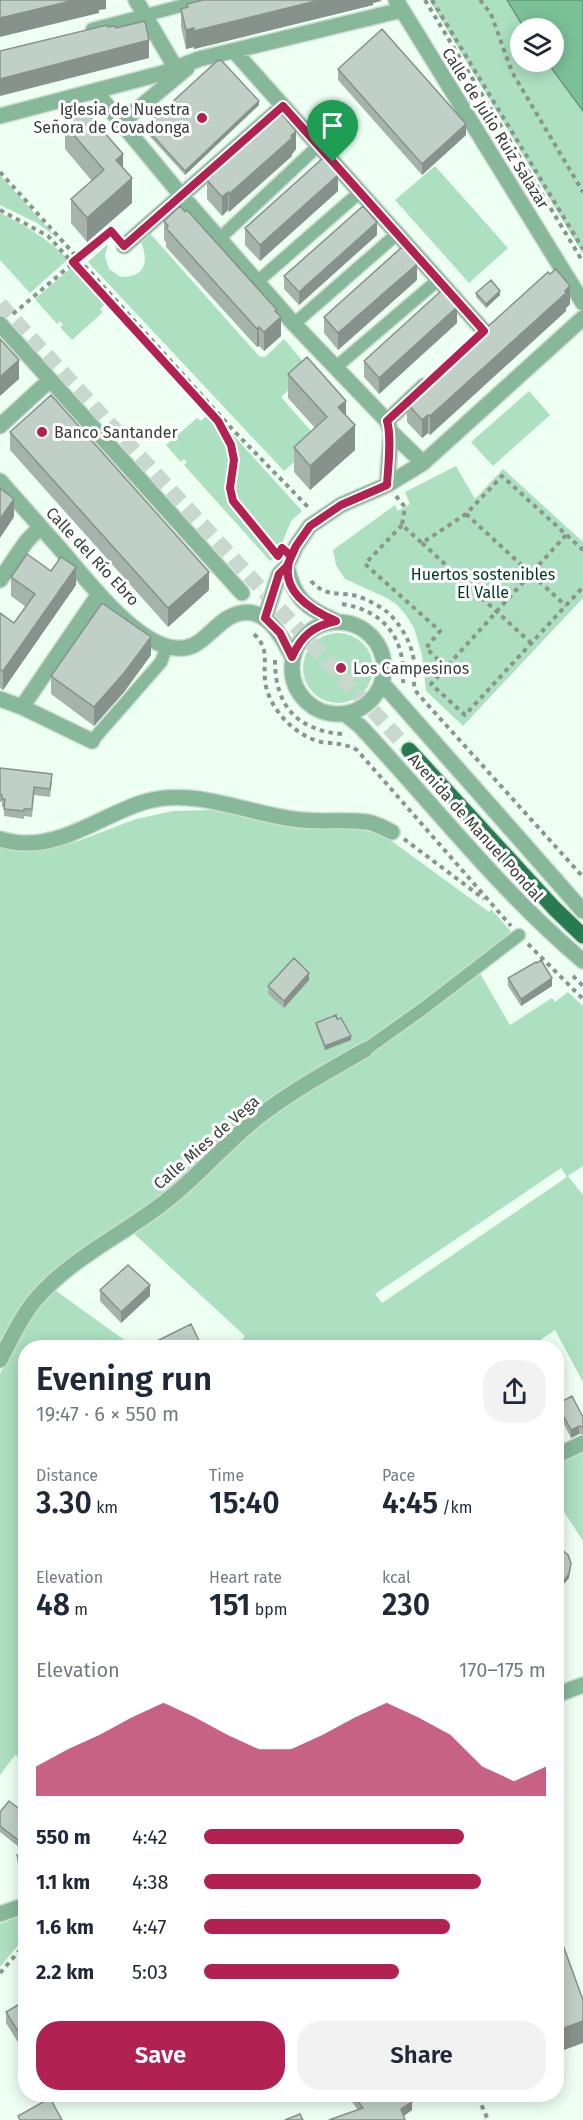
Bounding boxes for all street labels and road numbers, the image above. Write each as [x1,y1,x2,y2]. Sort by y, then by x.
street label: Calle de Julio Ruiz Salazar [438,44,553,213]
street label: Calle del Río Ebro [42,503,143,610]
street label: Avenida de Manuel Pondal [404,749,547,905]
street label: Calle Mies de Vega [150,1091,263,1193]

